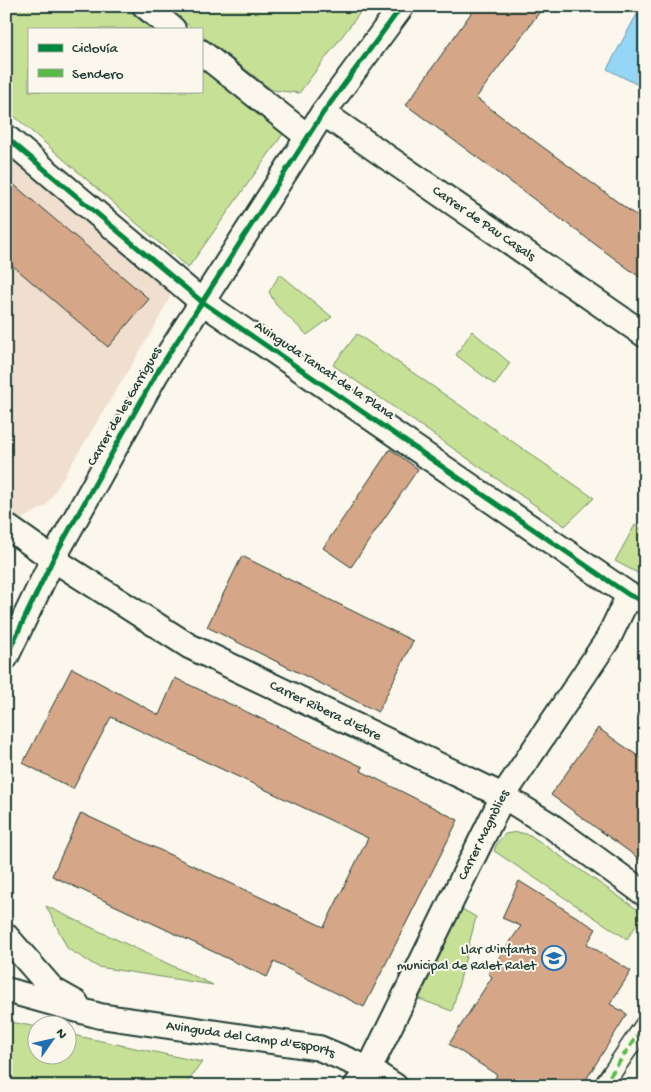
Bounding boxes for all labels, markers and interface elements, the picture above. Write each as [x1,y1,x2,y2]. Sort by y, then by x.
legend [28,28,202,92]
text: Ciclovía [72,40,118,58]
text: Sendero [72,66,124,84]
street label: Carrer de Pau Casals [429,182,539,266]
street label: Avinguda Tancat de la Plana [251,318,398,425]
street label: Carrer de les Garrigues [84,344,166,470]
street label: Carrer Ribera d'Ebre [267,677,385,745]
street label: Carrer Magnòlies [454,786,514,883]
place label: Llar d'infants municipal de Ralet Ralet [397,942,537,975]
school or university icon: Llar d'infants municipal de Ralet Ralet [541,945,567,971]
north arrow [28,1014,78,1064]
street label: Avinguda del Camp d'Esports [165,1017,338,1063]
text: N [51,1026,70,1043]

